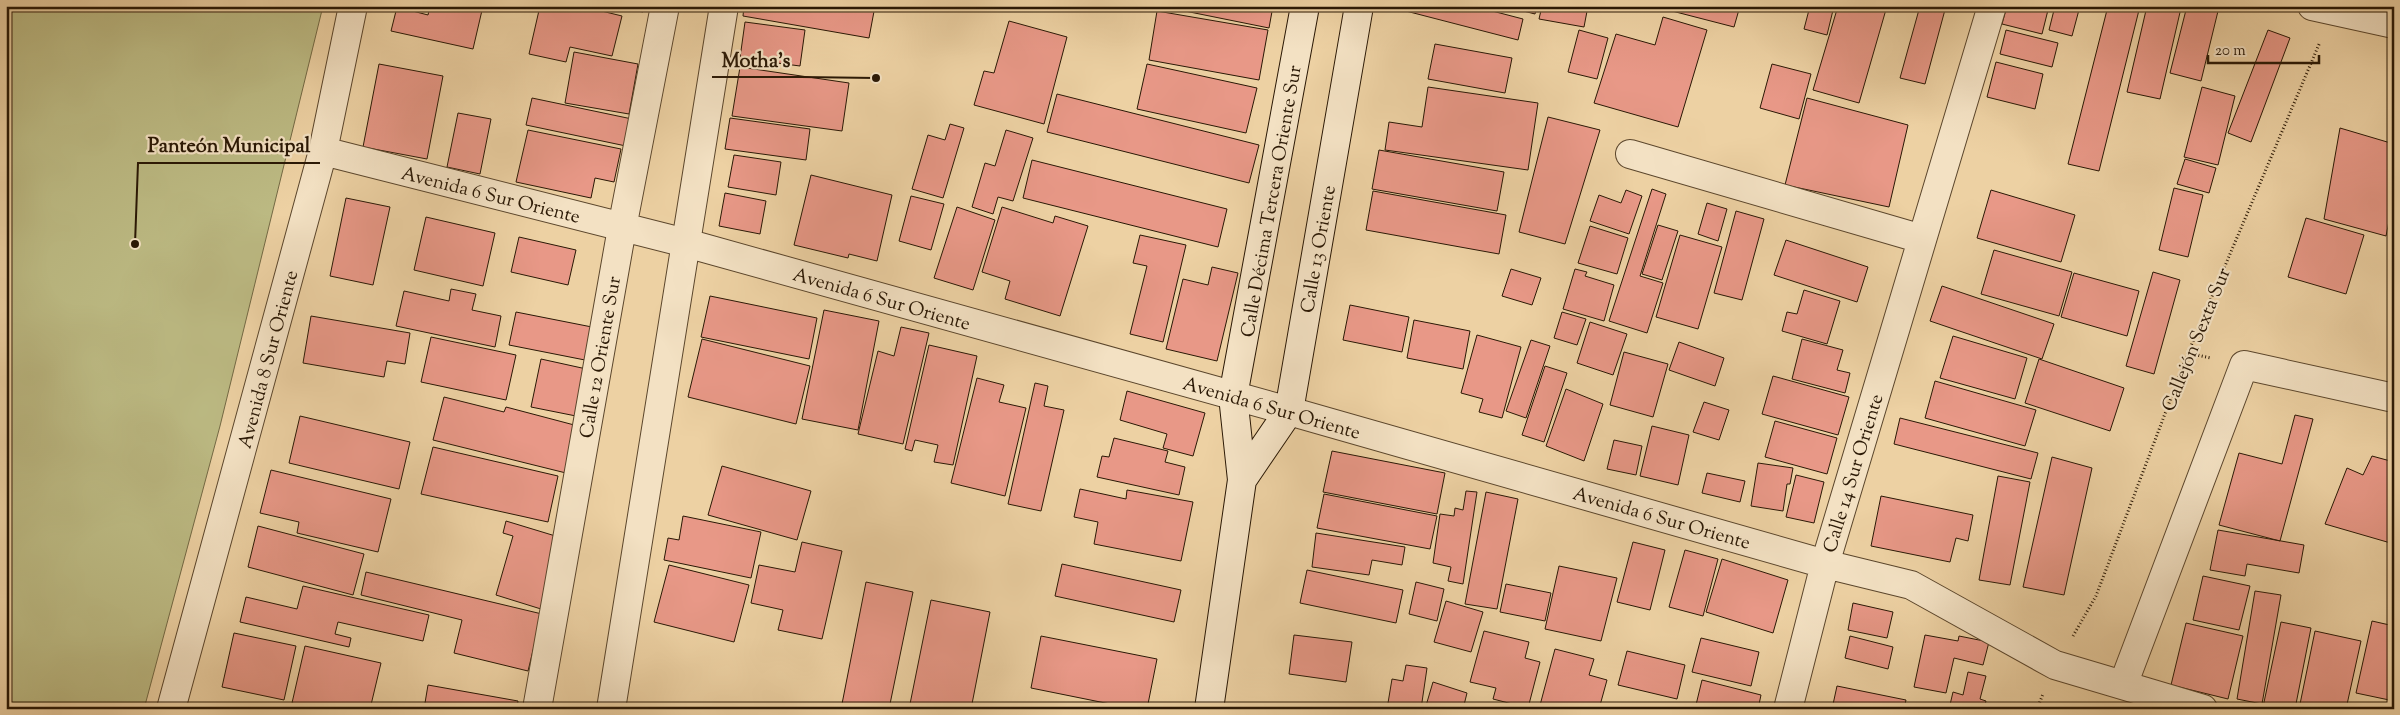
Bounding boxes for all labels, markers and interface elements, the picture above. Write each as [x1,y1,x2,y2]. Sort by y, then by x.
scale bar [2208,32,2319,64]
text: 20 m [2215,41,2246,62]
callout: Motha's [712,42,801,77]
text: Motha's [722,48,791,77]
street label: Calle Décima Tercera Oriente Sur [1235,63,1310,340]
callout: Panteón Municipal [138,128,320,163]
text: Panteón Municipal [148,133,311,162]
street label: Avenida 6 Sur Oriente [398,161,583,232]
street label: Calle 13 Oriente [1295,183,1344,315]
street label: Avenida 6 Sur Oriente [789,262,973,339]
street label: Callejón Sexta Sur [2156,264,2238,416]
street label: Avenida 8 Sur Oriente [233,267,306,452]
street label: Calle 12 Oriente Sur [574,274,629,440]
street label: Avenida 6 Sur Oriente [1179,371,1363,448]
street label: Calle 14 Sur Oriente [1817,391,1891,556]
street label: Avenida 6 Sur Oriente [1569,481,1753,558]

